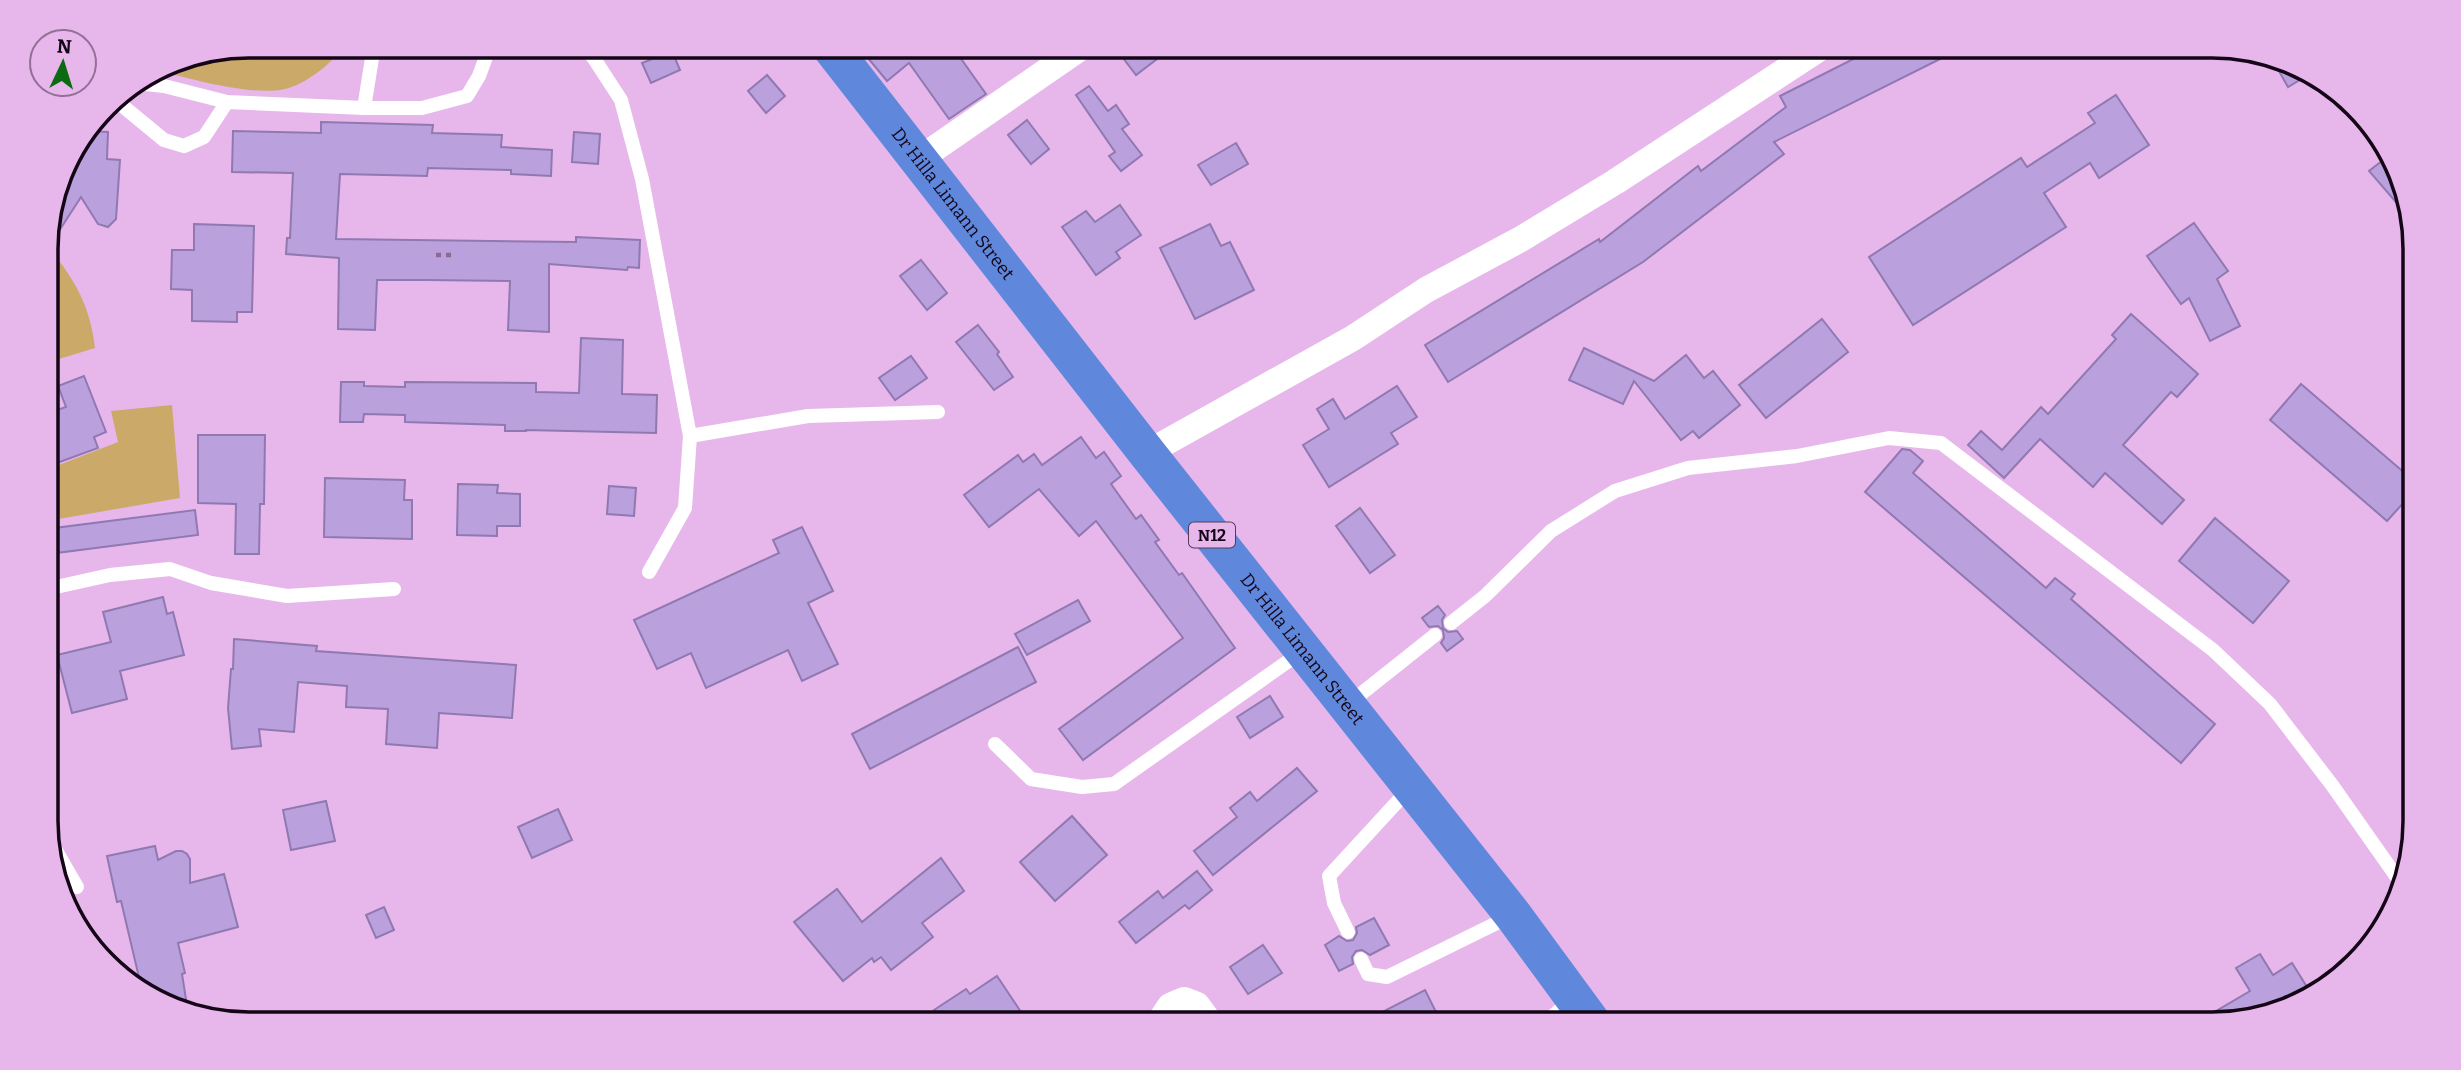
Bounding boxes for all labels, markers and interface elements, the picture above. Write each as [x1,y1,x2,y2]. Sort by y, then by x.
north arrow [28,28,98,98]
text: N [56,35,73,59]
street label: Dr Hilla Limann Street [887,123,1019,285]
road number: N12 [1189,522,1235,548]
street label: Dr Hilla Limann Street [1236,569,1369,729]

